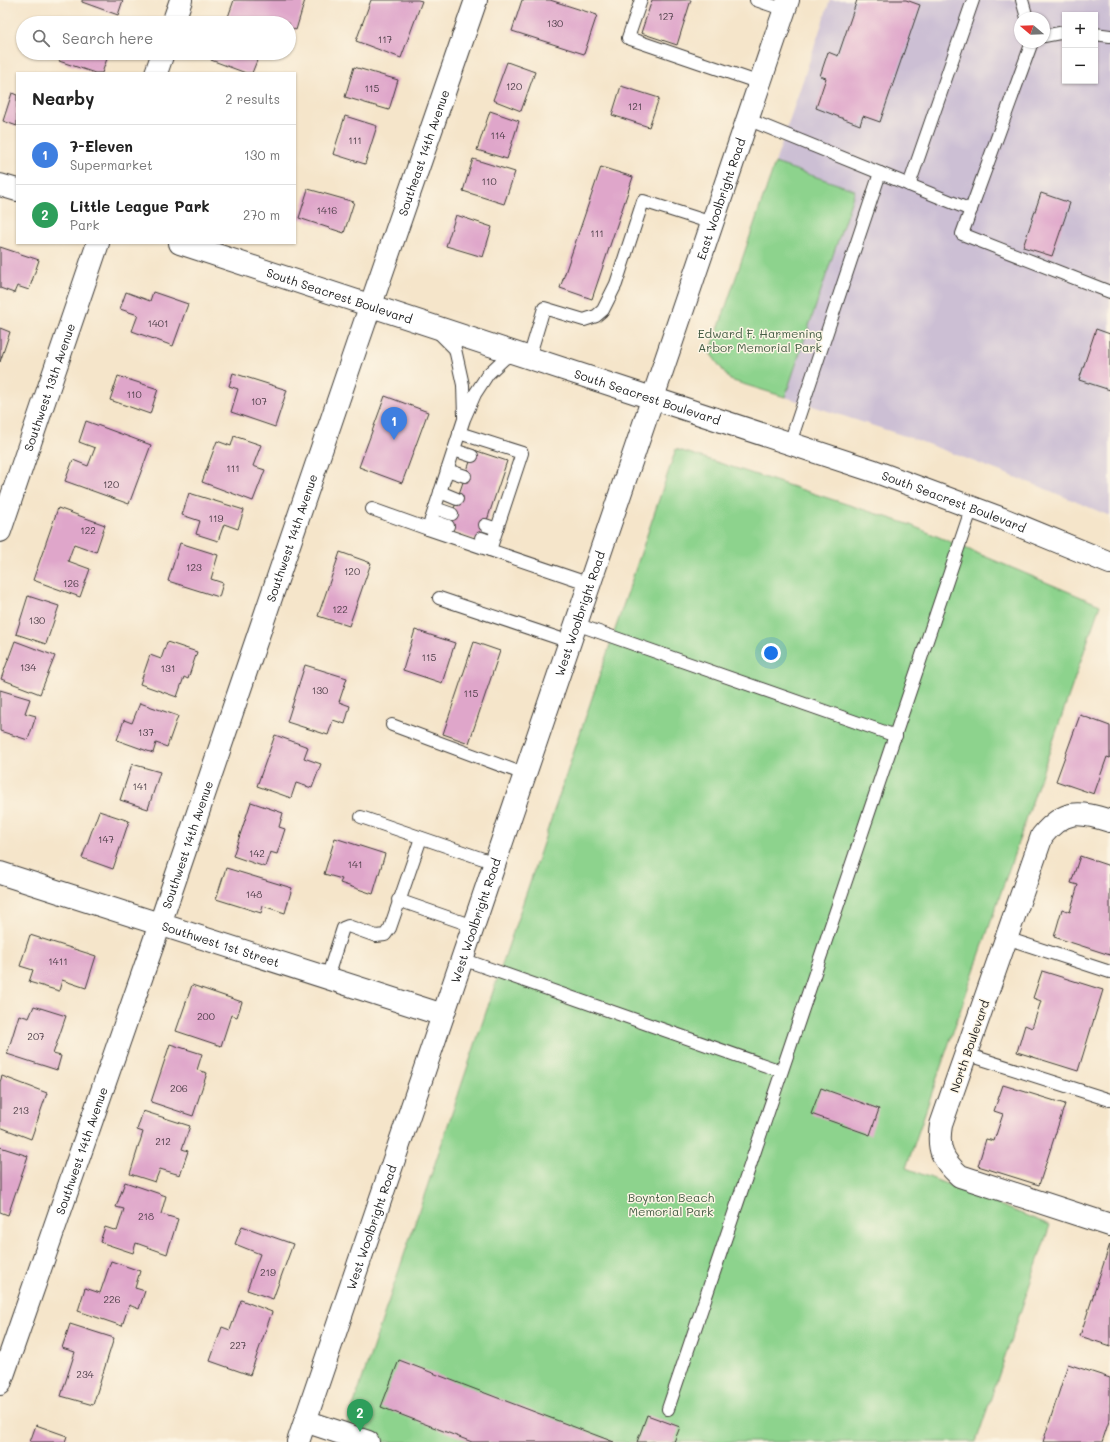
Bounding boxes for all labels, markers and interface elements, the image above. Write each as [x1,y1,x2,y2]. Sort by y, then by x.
house number: 127 [658,9,674,23]
north arrow [1014,12,1050,48]
map controls [1062,12,1098,84]
button: + [1062,12,1098,48]
search box [16,16,296,60]
house number: 130 [547,16,563,30]
icon: search [30,27,52,49]
text: Search here [62,28,153,48]
house number: 117 [378,32,393,46]
button: − [1062,48,1098,84]
house number: 120 [506,79,522,93]
house number: 115 [365,81,380,95]
text: Nearby [32,87,94,109]
street label: Southeast 14th Avenue [394,88,452,218]
text: 2 results [225,90,280,107]
house number: 121 [628,99,642,113]
house number: 114 [491,128,506,142]
house number: 111 [348,133,362,147]
text: 7-Eleven [70,136,133,156]
street label: East Woolbright Road [692,136,749,262]
text: 1 [42,146,48,163]
text: 130 m [244,146,280,163]
text: Supermarket [70,156,153,173]
house number: 110 [481,174,497,188]
text: Little League Park [70,196,210,216]
house number: 1416 [317,203,337,217]
text: 2 [41,206,49,223]
text: 270 m [243,206,280,223]
text: Park [70,216,99,233]
house number: 111 [590,226,604,240]
street label: South Seacrest Boulevard [265,264,415,327]
house number: 1401 [148,316,168,330]
street label: Southwest 13th Avenue [20,321,78,453]
park label: Edward F. Harmening Arbor Memorial Park [698,325,822,355]
street label: South Seacrest Boulevard [572,365,723,428]
house number: 110 [126,387,142,401]
house number: 107 [251,394,268,408]
pin: 1 [381,407,407,440]
house number: 111 [226,461,240,475]
street label: South Seacrest Boulevard [880,467,1029,536]
street label: Southwest 14th Avenue [262,472,321,604]
house number: 120 [103,477,119,491]
house number: 119 [209,511,224,525]
house number: 122 [80,523,96,537]
street label: West Woolbright Road [551,549,608,678]
house number: 123 [186,560,202,574]
house number: 120 [344,564,360,578]
house number: 126 [63,576,79,590]
house number: 122 [332,602,348,616]
house number: 130 [29,613,45,627]
your location [761,643,781,663]
house number: 115 [422,650,437,664]
house number: 134 [20,660,36,674]
house number: 131 [161,661,175,675]
house number: 130 [312,683,328,697]
house number: 115 [464,686,479,700]
house number: 137 [138,725,154,739]
street label: Southwest 14th Avenue [158,778,216,911]
house number: 141 [133,779,147,793]
house number: 147 [98,832,114,846]
house number: 142 [249,846,265,860]
street label: West Woolbright Road [447,855,504,985]
house number: 141 [348,857,362,871]
house number: 148 [246,887,262,901]
street label: Southwest 1st Street [160,917,282,970]
house number: 1411 [48,954,68,968]
street label: North Boulevard [946,997,992,1094]
house number: 200 [197,1009,215,1023]
house number: 207 [27,1029,45,1043]
house number: 206 [170,1081,188,1095]
street label: Southwest 14th Avenue [52,1085,111,1217]
house number: 213 [13,1103,29,1117]
house number: 212 [155,1134,171,1148]
street label: West Woolbright Road [342,1162,400,1292]
park label: Boynton Beach Memorial Park [628,1189,715,1219]
house number: 218 [138,1209,154,1223]
house number: 219 [260,1265,276,1279]
house number: 226 [103,1292,121,1306]
house number: 227 [230,1338,247,1352]
house number: 234 [76,1367,94,1381]
pin: 2 [347,1399,373,1432]

